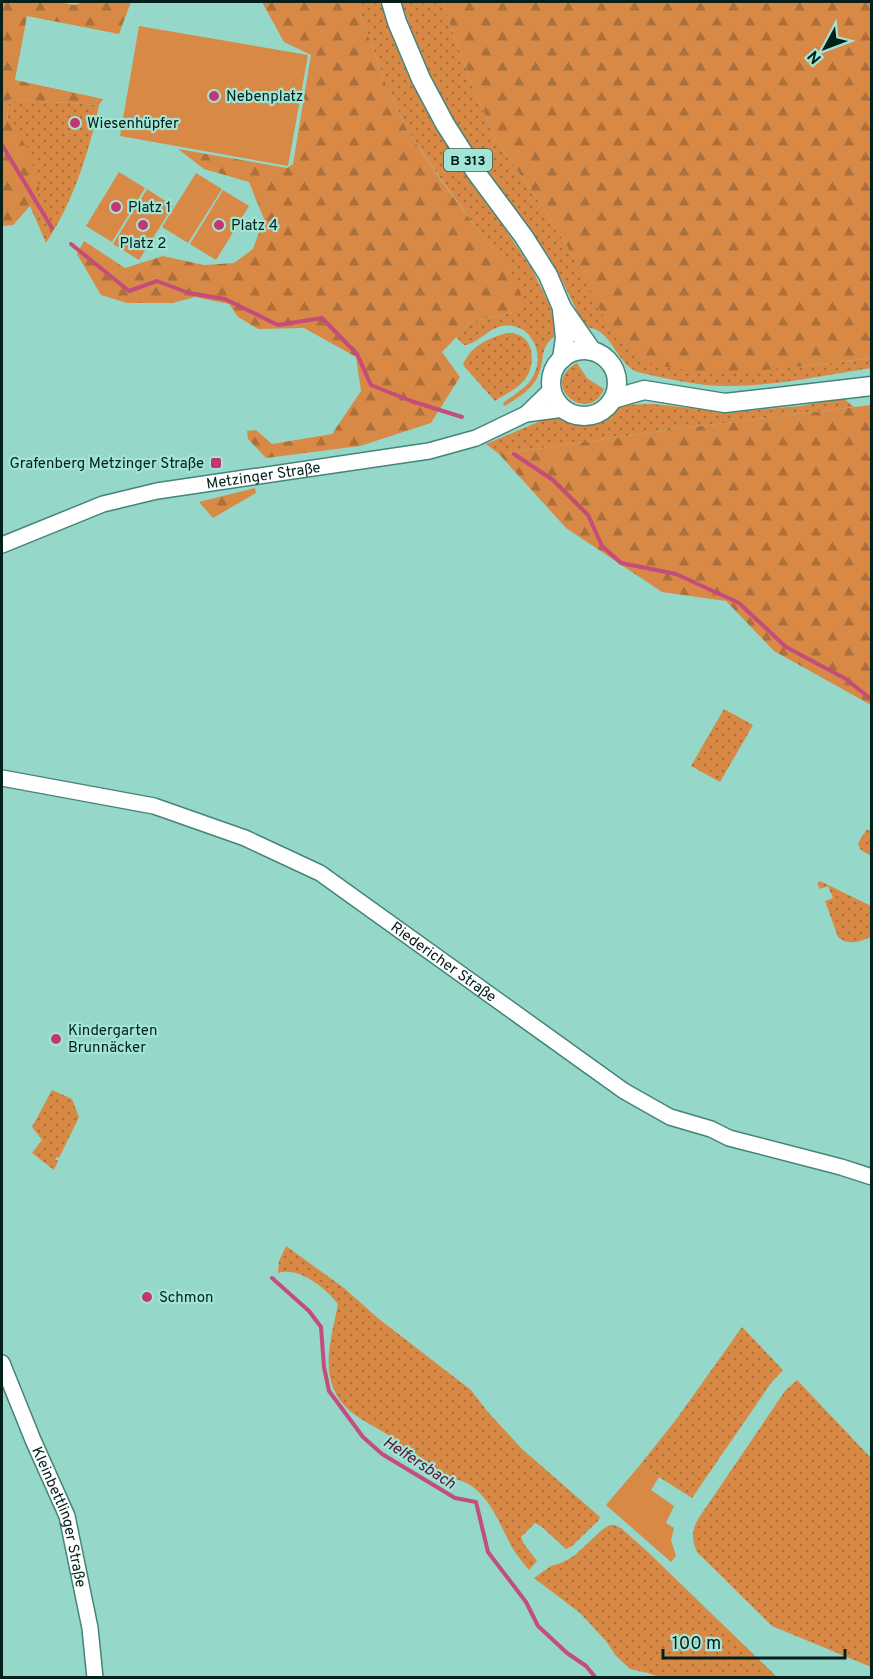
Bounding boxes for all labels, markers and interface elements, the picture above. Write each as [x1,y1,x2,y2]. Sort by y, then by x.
north arrow [795,18,855,78]
text: N [804,46,827,67]
place label: Nebenplatz [226,88,303,107]
marker: Nebenplatz [207,89,221,103]
place label: Wiesenhüpfer [87,115,179,134]
marker: Wiesenhüpfer [68,116,82,130]
road number: B 313 [444,149,492,171]
place label: Platz 1 [128,199,171,218]
marker: Platz 1 [109,200,123,214]
place label: Platz 4 [231,217,278,236]
marker: Platz 2 [136,218,150,232]
marker: Platz 4 [212,218,226,232]
place label: Platz 2 [120,235,166,254]
place label: Grafenberg Metzinger Straße [9,455,204,474]
marker: Grafenberg Metzinger Straße [209,456,223,470]
street label: Metzinger Straße [205,459,322,495]
street label: Riedericher Straße [386,919,500,1007]
place label: Kindergarten Brunnäcker [68,1022,157,1058]
marker: Kindergarten Brunnäcker [49,1032,63,1046]
place label: Schmon [159,1289,214,1308]
marker: Schmon [140,1290,154,1304]
water label: Helfersbach [379,1433,459,1495]
street label: Kleinbettlinger Straße [26,1444,89,1589]
scale bar [663,1622,844,1660]
text: 100 m [672,1633,721,1656]

